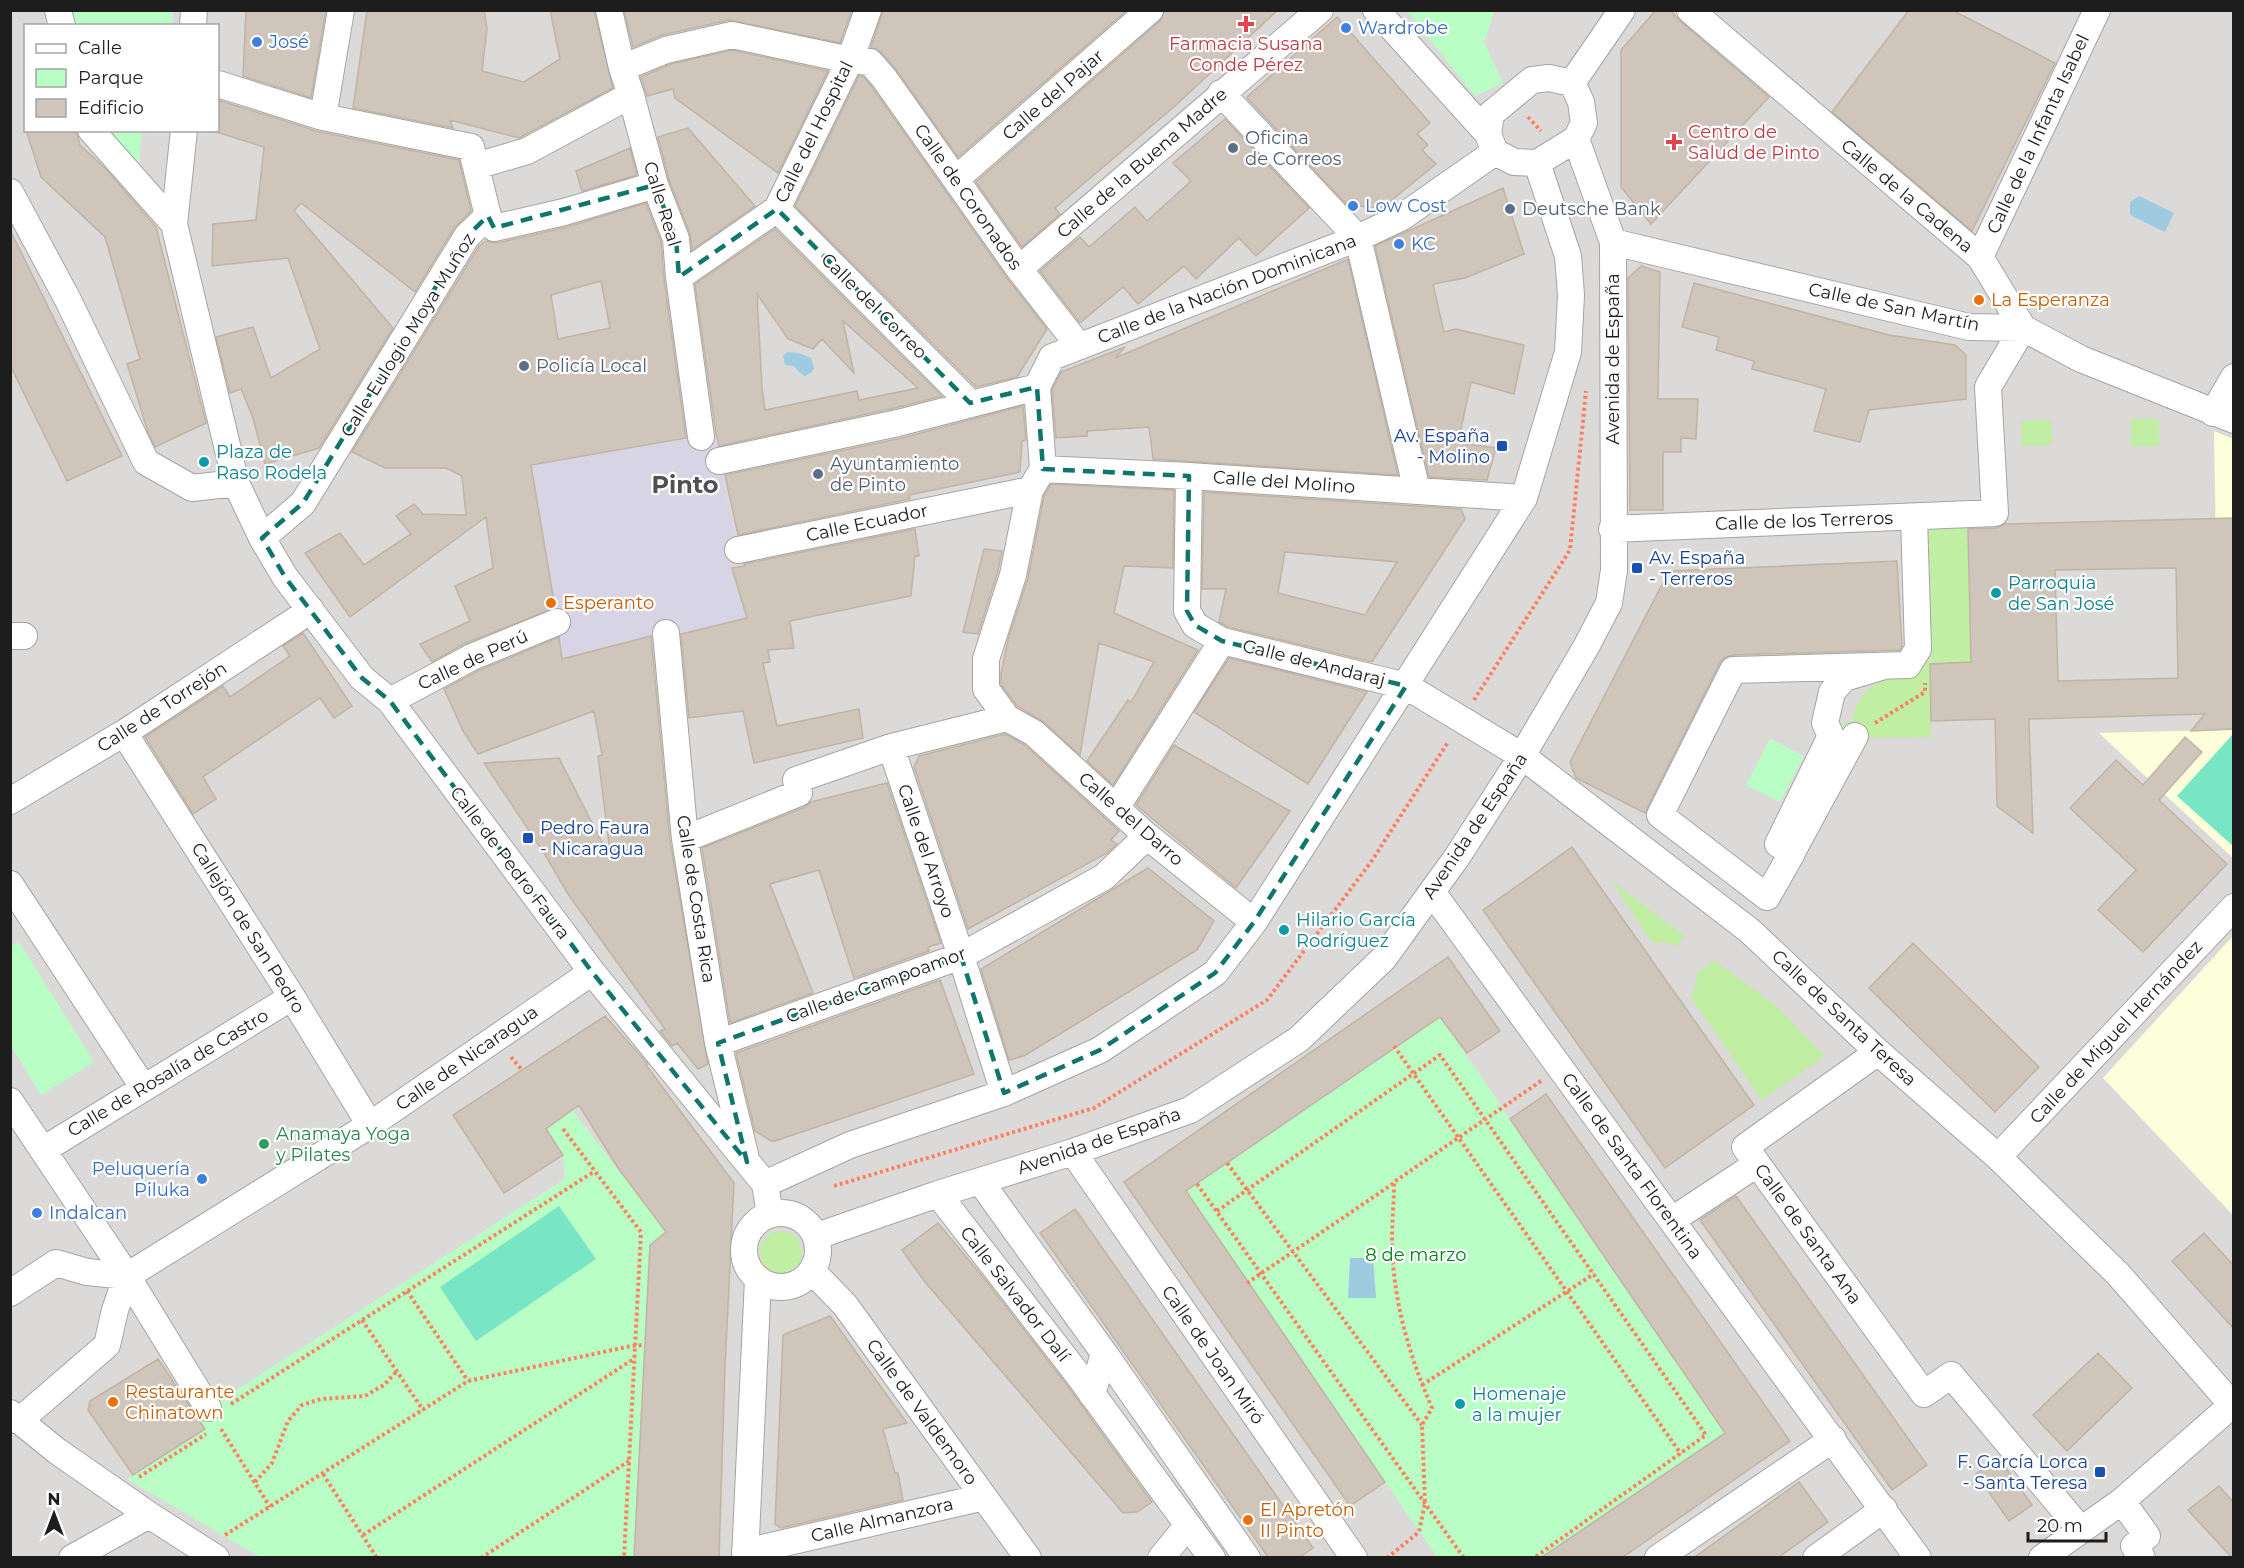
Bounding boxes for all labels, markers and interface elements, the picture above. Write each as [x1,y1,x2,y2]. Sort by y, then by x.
marker: Farmacia Susana Conde Pérez [1239,17,1253,31]
place label: Wardrobe [1358,17,1448,39]
marker: Wardrobe [1339,21,1353,35]
legend [24,24,219,132]
place label: José [268,31,309,53]
street label: Calle de la Infanta Isabel [1982,31,2094,237]
place label: Farmacia Susana Conde Pérez [1169,33,1323,76]
marker: José [250,35,264,49]
text: Calle [78,37,122,59]
street label: Calle del Pajar [998,45,1108,145]
street label: Calle del Hospital [770,57,858,207]
text: Parque [78,67,144,89]
street label: Calle de la Buena Madre [1052,83,1232,243]
text: Edificio [78,97,144,119]
street label: Calle de Coronados [909,120,1027,274]
place label: Centro de Salud de Pinto [1688,121,1820,164]
place label: Oficina de Correos [1245,127,1342,170]
marker: Centro de Salud de Pinto [1665,133,1683,151]
street label: Calle de la Cadena [1837,134,1977,258]
marker: Oficina de Correos [1226,141,1240,155]
street label: Calle Real [639,159,685,249]
place label: Low Cost [1365,195,1447,217]
place label: Deutsche Bank [1522,198,1661,220]
marker: Low Cost [1346,199,1360,213]
marker: Deutsche Bank [1503,202,1517,216]
street label: Calle Eulogio Moya Muñoz [336,229,480,441]
street label: Calle de la Nación Dominicana [1095,229,1359,349]
place label: KC [1411,233,1436,255]
marker: KC [1392,237,1406,251]
street label: Calle del Correo [816,248,932,364]
street label: Avenida de España [1602,273,1624,445]
street label: Calle de San Martín [1806,278,1982,336]
place label: La Esperanza [1991,289,2110,311]
marker: La Esperanza [1972,293,1986,307]
place label: Policía Local [536,355,647,377]
marker: Policía Local [517,359,531,373]
place label: Av. España - Molino [1394,425,1490,468]
marker: Av. España - Molino [1495,439,1509,453]
place label: Plaza de Raso Rodela [216,441,327,484]
place label: Ayuntamiento de Pinto [830,453,959,496]
marker: Plaza de Raso Rodela [197,455,211,469]
street label: Calle del Molino [1212,466,1356,498]
marker: Ayuntamiento de Pinto [811,467,825,481]
district label: Pinto [651,470,719,499]
street label: Calle Ecuador [804,499,930,547]
street label: Calle de los Terreros [1715,507,1894,535]
place label: Av. España - Terreros [1649,547,1745,590]
marker: Av. España - Terreros [1630,561,1644,575]
place label: Parroquia de San José [2008,572,2114,615]
marker: Parroquia de San José [1989,586,2003,600]
place label: Esperanto [563,592,654,614]
marker: Esperanto [544,596,558,610]
street label: Calle de Perú [414,625,532,695]
street label: Calle de Andaraj [1240,635,1388,691]
street label: Calle de Torrejón [93,657,231,757]
street label: Avenida de España [1418,749,1532,903]
street label: Calle del Darro [1074,767,1188,871]
street label: Calle del Arroyo [893,781,959,921]
street label: Calle de Pedro Faura [445,782,575,944]
street label: Calle de Costa Rica [672,814,720,984]
place label: Pedro Faura - Nicaragua [540,817,650,860]
marker: Pedro Faura - Nicaragua [521,831,535,845]
street label: Callejón de San Pedro [186,839,310,1017]
place label: Hilario García Rodríguez [1296,909,1416,952]
marker: Hilario García Rodríguez [1277,923,1291,937]
street label: Calle de Miguel Hernández [2025,936,2207,1128]
street label: Calle de Campoamor [783,942,969,1028]
street label: Calle de Santa Teresa [1767,945,1921,1091]
street label: Calle de Nicaragua [392,1001,542,1115]
street label: Calle de Rosalía de Castro [64,1004,272,1142]
street label: Calle de Santa Florentina [1557,1069,1707,1263]
street label: Avenida de España [1014,1103,1184,1179]
place label: Anamaya Yoga y Pilates [275,1123,410,1166]
marker: Anamaya Yoga y Pilates [257,1137,271,1151]
place label: Peluquería Piluka [92,1158,190,1201]
street label: Calle de Santa Ana [1750,1160,1866,1308]
marker: Peluquería Piluka [195,1172,209,1186]
place label: Indalcan [49,1202,127,1224]
marker: Indalcan [30,1206,44,1220]
street label: Calle Salvador Dalí [955,1222,1075,1367]
park label: 8 de marzo [1365,1244,1467,1266]
street label: Calle de Joan Miró [1157,1281,1269,1429]
street label: Calle de Valdemoro [862,1335,982,1489]
place label: Restaurante Chinatown [125,1381,235,1424]
place label: Homenaje a la mujer [1472,1383,1567,1426]
marker: Restaurante Chinatown [106,1395,120,1409]
marker: Homenaje a la mujer [1453,1397,1467,1411]
place label: F. García Lorca - Santa Teresa [1957,1451,2088,1494]
marker: F. García Lorca - Santa Teresa [2093,1465,2107,1479]
north arrow [24,1484,84,1544]
text: N [48,1490,60,1509]
street label: Calle Almanzora [809,1493,955,1547]
place label: El Apretón II Pinto [1260,1499,1355,1542]
scale bar [2028,1505,2106,1543]
marker: El Apretón II Pinto [1241,1513,1255,1527]
text: 20 m [2037,1515,2083,1537]

